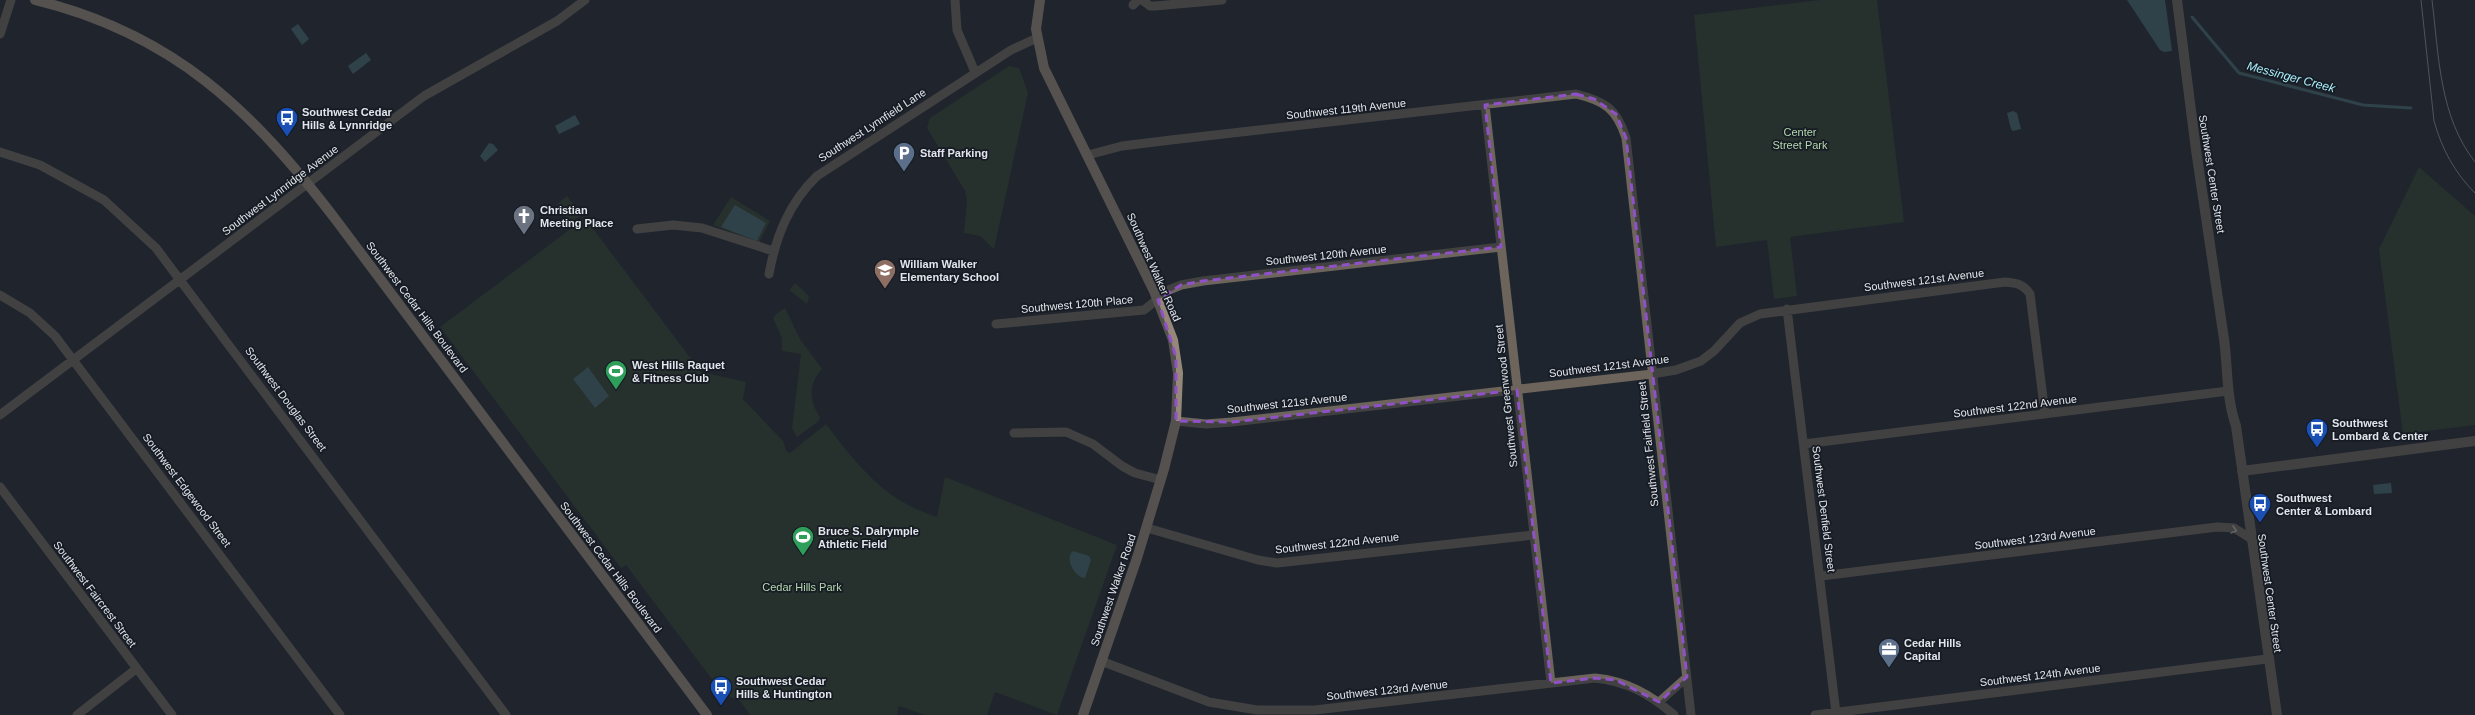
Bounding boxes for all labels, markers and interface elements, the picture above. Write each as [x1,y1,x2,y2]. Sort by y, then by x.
water label: Messinger Creek [2245,59,2338,96]
street label: Southwest Lynnfield Lane [816,86,928,164]
street label: Southwest 119th Avenue [1285,97,1407,121]
bus stop icon: Southwest Cedar Hills & Lynnridge [274,105,300,138]
place label: Southwest Cedar Hills & Lynnridge [302,106,393,131]
street label: Southwest Center Street [2197,114,2227,234]
park label: Center Street Park [1772,126,1828,151]
parking icon: Staff Parking [891,140,917,173]
street label: Southwest Lynnridge Avenue [220,143,340,237]
place label: Staff Parking [920,147,988,159]
church icon: Christian Meeting Place [511,203,537,236]
place label: Christian Meeting Place [540,204,613,229]
street label: Southwest Walker Road [1125,211,1183,323]
street label: Southwest Cedar Hills Boulevard [364,239,470,375]
street label: Southwest 120th Avenue [1265,243,1387,267]
school or university icon: William Walker Elementary School [872,257,898,290]
place label: William Walker Elementary School [900,258,999,283]
street label: Southwest 121st Avenue [1863,267,1985,293]
street label: Southwest 120th Place [1020,293,1134,315]
street label: Southwest Greenwood Street [1493,324,1519,468]
street label: Southwest Douglas Street [243,345,329,453]
street label: Southwest 121st Avenue [1548,353,1670,379]
sports icon: West Hills Raquet & Fitness Club [603,358,629,391]
place label: West Hills Raquet & Fitness Club [632,359,725,384]
street label: Southwest Fairfield Street [1635,381,1661,507]
street label: Southwest 121st Avenue [1226,391,1348,415]
street label: Southwest 122nd Avenue [1952,392,2078,420]
bus stop icon: Southwest Lombard & Center [2304,416,2330,449]
place label: Southwest Lombard & Center [2332,417,2429,442]
street label: Southwest Edgewood Street [140,431,234,549]
street label: Southwest Denfield Street [1810,445,1838,573]
bus stop icon: Southwest Center & Lombard [2247,491,2273,524]
place label: Southwest Center & Lombard [2276,492,2372,517]
street label: Southwest Cedar Hills Boulevard [558,499,664,635]
sports icon: Bruce S. DaIrymple Athletic Field [790,524,816,557]
place label: Bruce S. DaIrymple Athletic Field [818,525,919,550]
street label: Southwest 123rd Avenue [1974,525,2096,551]
one-way arrow [2231,525,2238,534]
street label: Southwest 122nd Avenue [1274,531,1400,555]
street label: Southwest Walker Road [1088,532,1138,648]
street label: Southwest Center Street [2256,533,2284,653]
street label: Southwest Faircrest Street [51,539,139,649]
park label: Cedar Hills Park [762,581,842,593]
office icon: Cedar Hills Capital [1876,636,1902,669]
place label: Cedar Hills Capital [1904,637,1961,662]
street label: Southwest 124th Avenue [1979,662,2101,688]
bus stop icon: Southwest Cedar Hills & Huntington [708,674,734,707]
place label: Southwest Cedar Hills & Huntington [736,675,832,700]
street label: Southwest 123rd Avenue [1326,678,1448,702]

